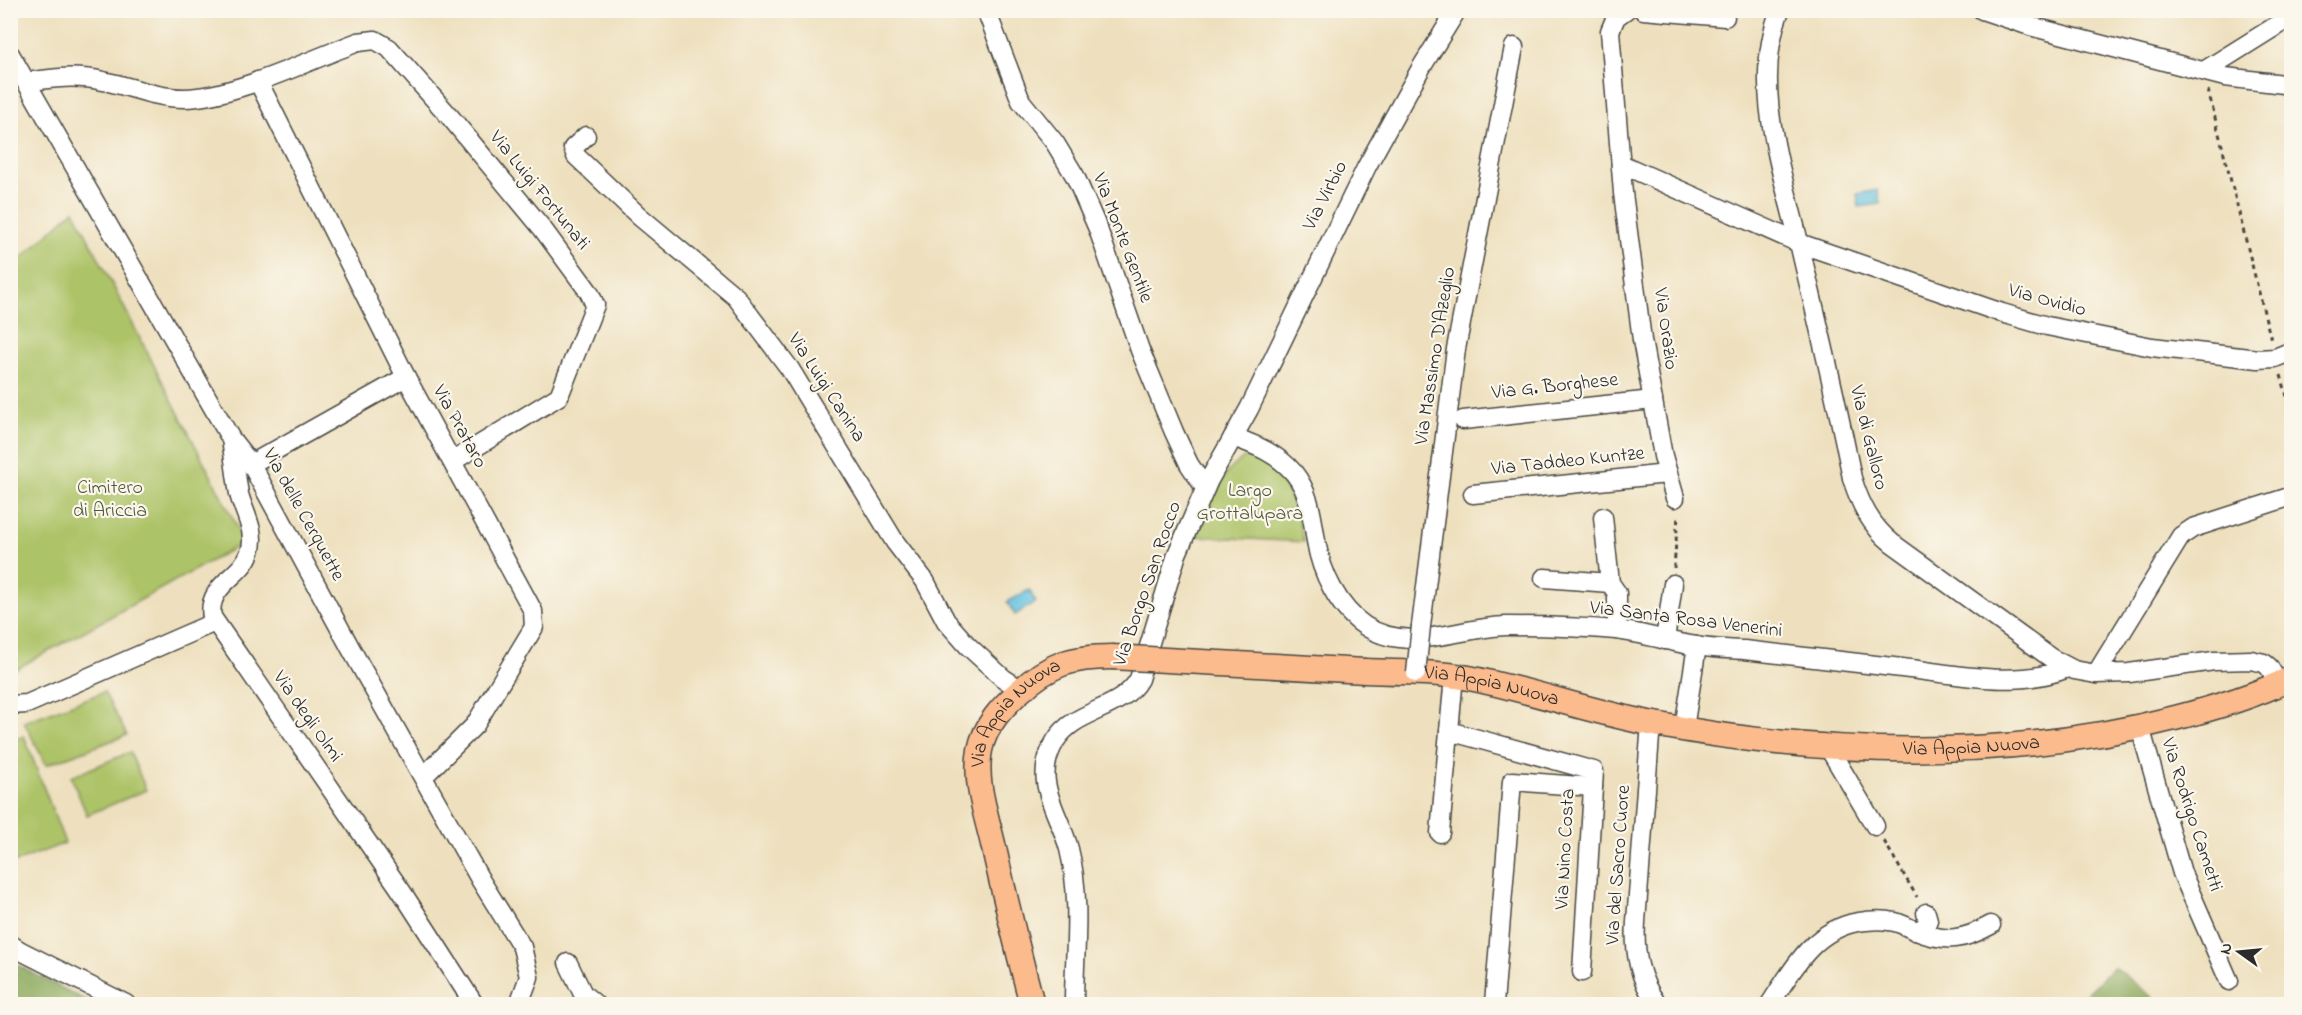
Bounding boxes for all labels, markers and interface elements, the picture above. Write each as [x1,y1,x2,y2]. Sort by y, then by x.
street label: Via Luigi Fortunati [480,124,596,258]
street label: Via Virbio [1296,156,1356,237]
street label: Via Monte Gentile [1084,168,1160,307]
street label: Via Massimo D'Azeglio [1407,265,1465,448]
street label: Via Ovidio [2004,276,2089,325]
street label: Via Orazio [1645,285,1685,372]
street label: Via Luigi Canina [778,327,872,449]
street label: Via G. Borghese [1489,366,1620,409]
street label: Via Prataro [424,379,494,474]
street label: Via di Galloro [1841,382,1895,493]
street label: Via Taddeo Kuntze [1489,440,1646,485]
street label: Via delle Cerquette [254,442,352,587]
park label: Cimitero di Ariccia [73,474,147,526]
park label: Largo Grottalupara [1197,477,1303,529]
street label: Via Borgo San Rocco [1106,498,1191,671]
street label: Via Santa Rosa Venerini [1587,594,1784,646]
street label: Via Appia Nuova [964,651,1066,769]
street label: Via Appia Nuova [1422,658,1562,714]
street label: Via degli Olmi [263,665,349,769]
street label: Via Appia Nuova [1902,728,2041,764]
street label: Via Rodrigo Cametti [2151,733,2230,896]
street label: Via del Sacro Cuore [1599,784,1639,947]
street label: Via Nino Costa [1548,788,1584,911]
north arrow [2209,922,2269,982]
text: N [2213,940,2239,957]

